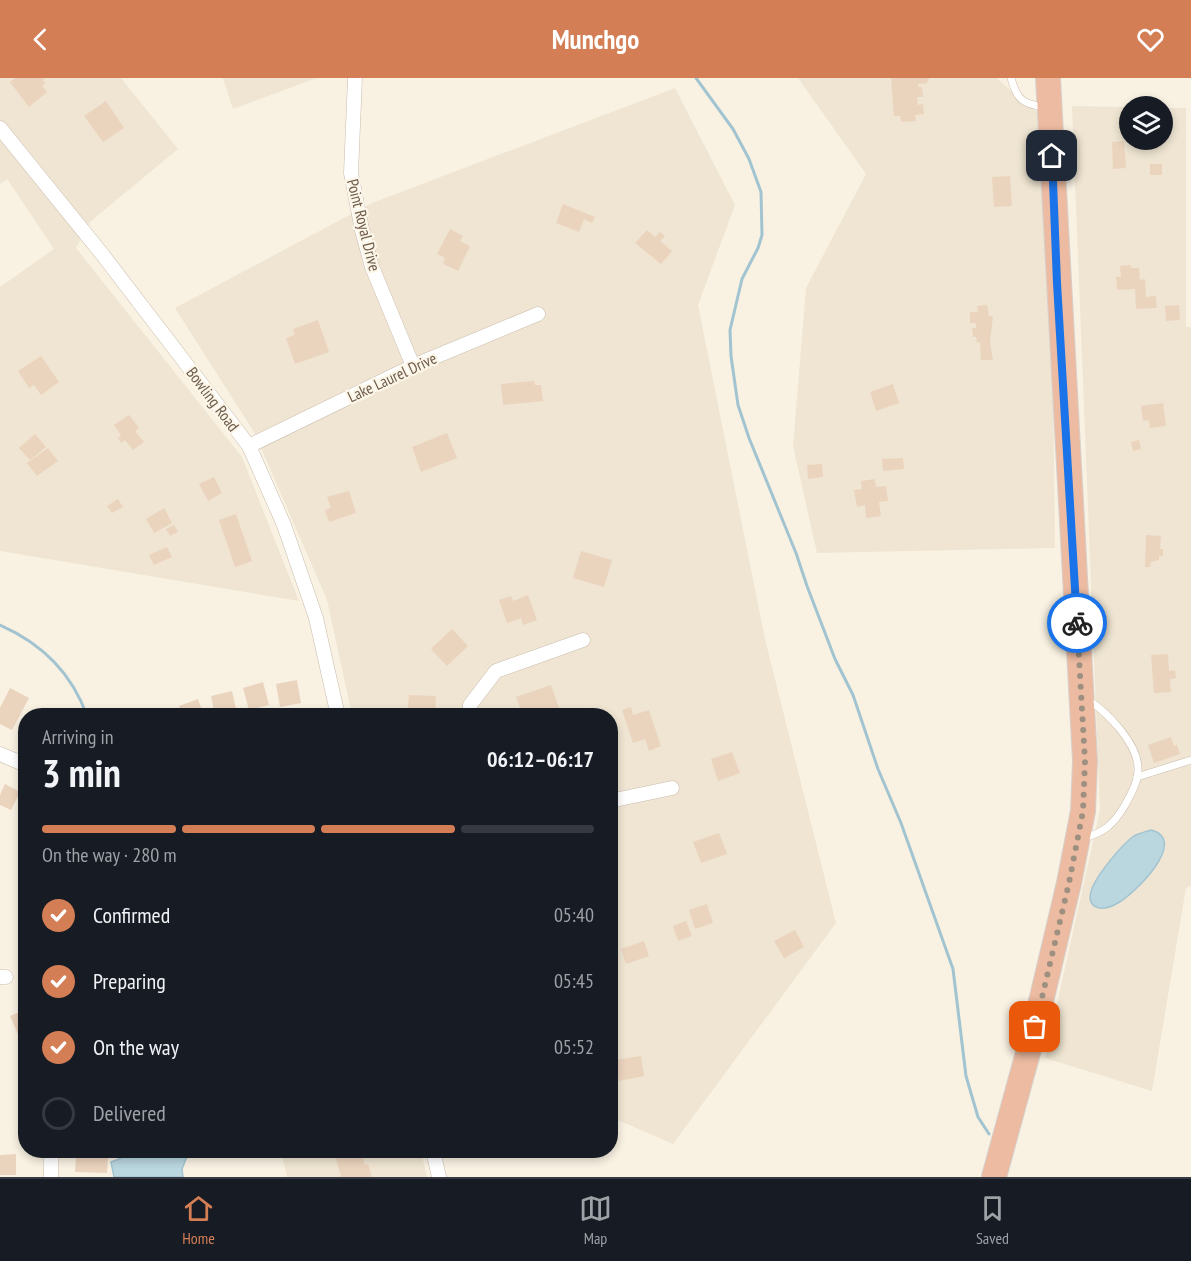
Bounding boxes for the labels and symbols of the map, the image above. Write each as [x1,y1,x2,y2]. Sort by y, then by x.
pin [1026,130,1077,181]
street label: Point Royal Drive [343,177,385,273]
street label: Lake Laurel Drive [344,348,440,406]
street label: Bowling Road [182,363,244,435]
courier [1047,593,1107,653]
pin [1009,1001,1060,1052]

